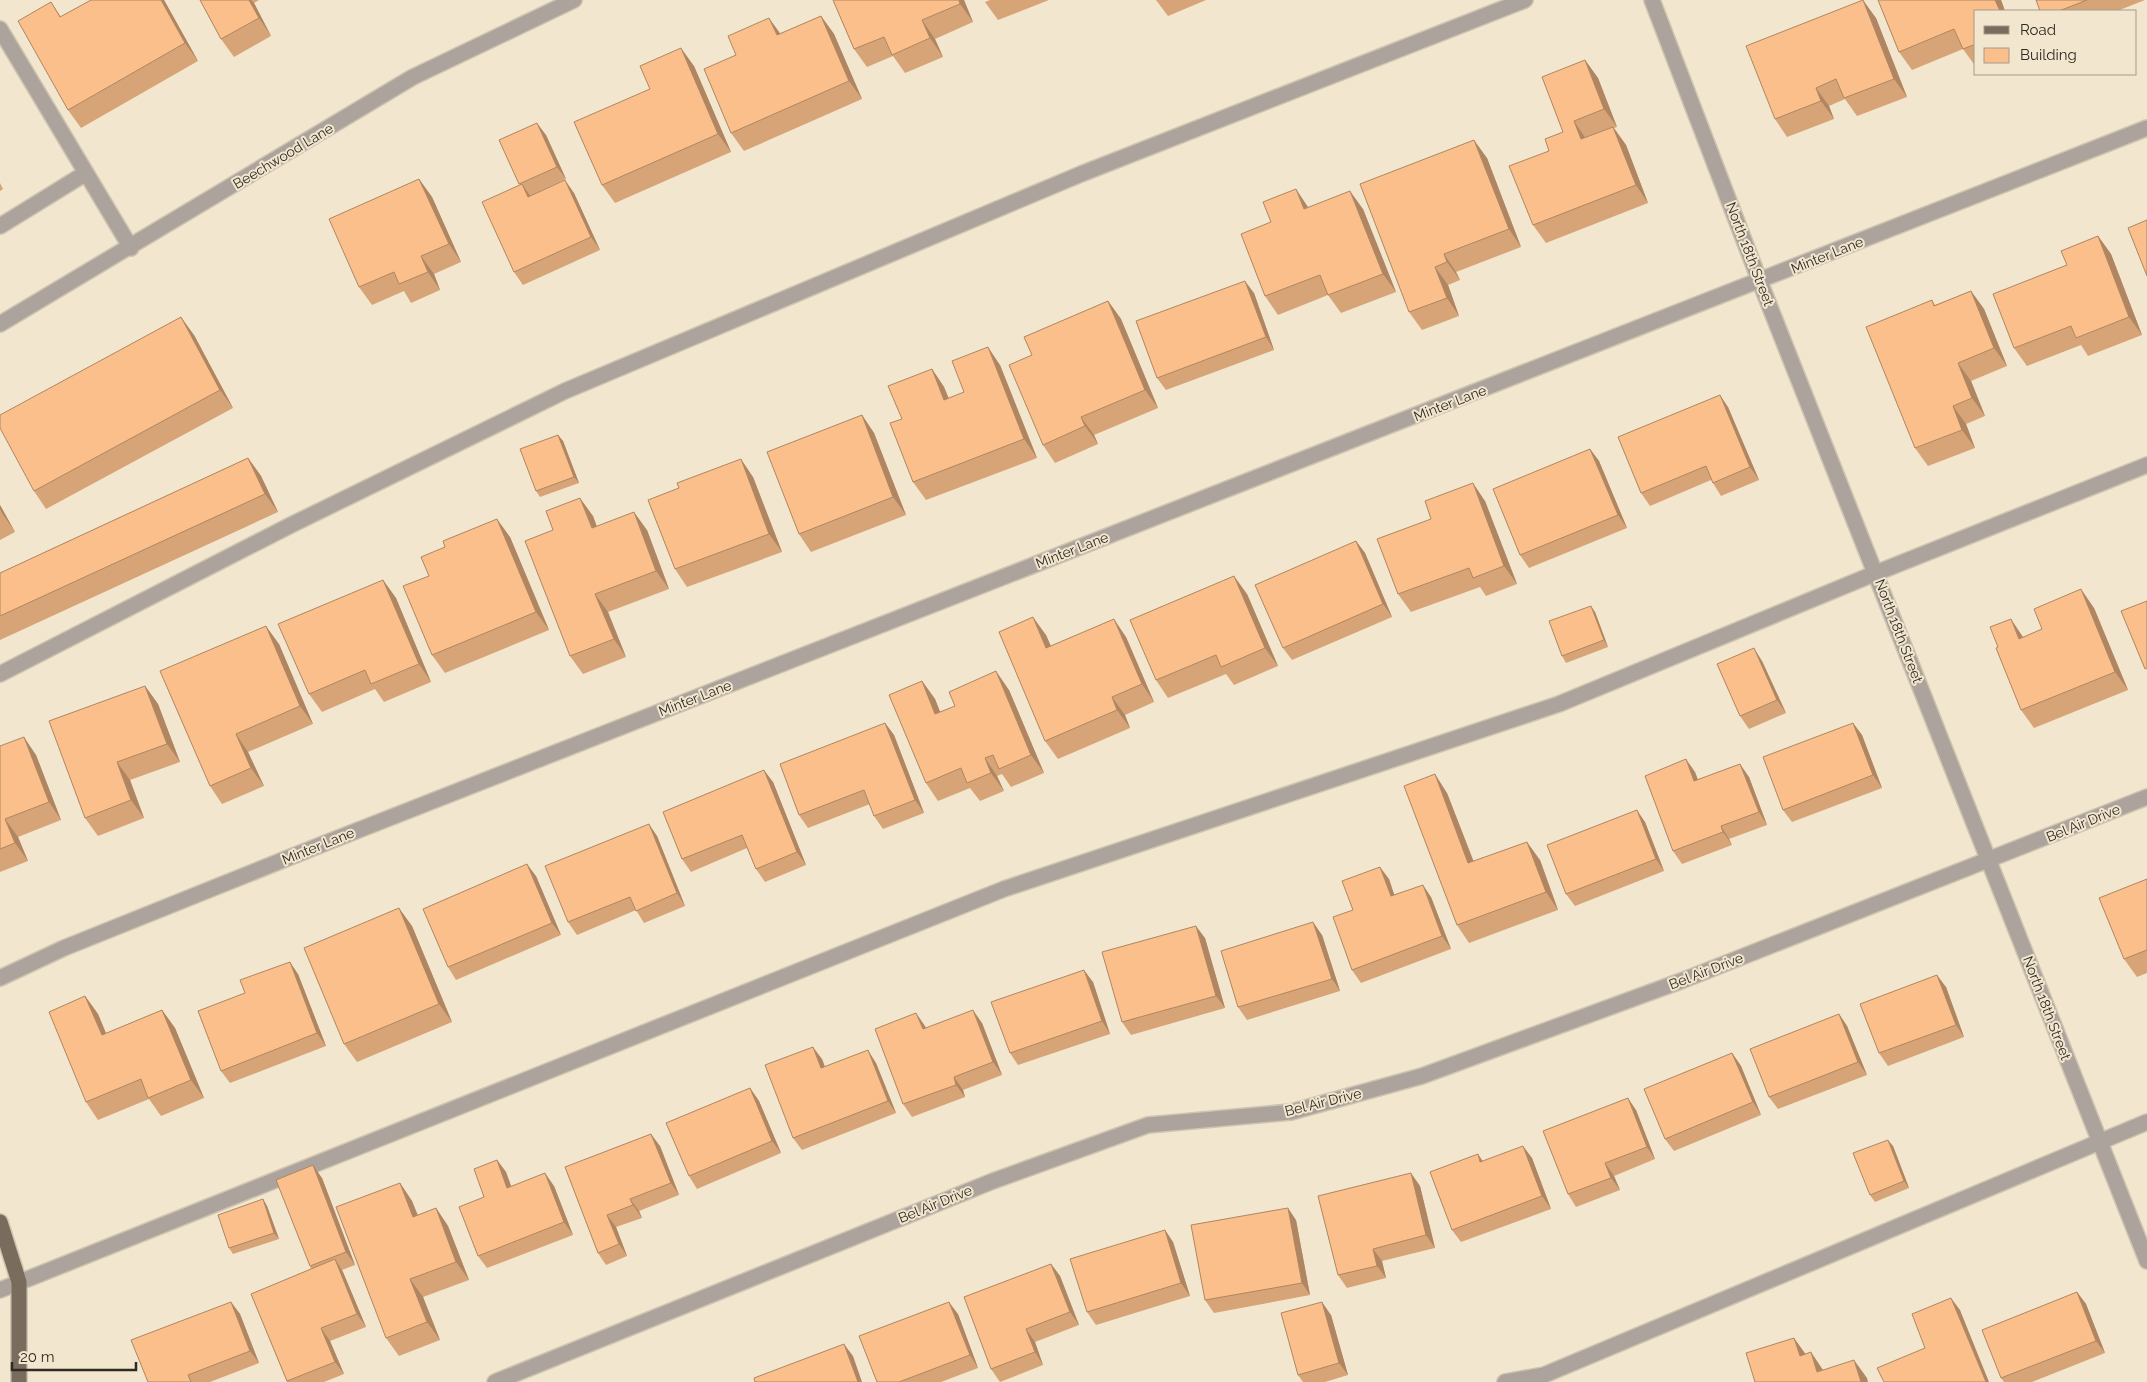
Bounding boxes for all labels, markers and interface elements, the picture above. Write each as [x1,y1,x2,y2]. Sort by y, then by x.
legend [1974,10,2137,75]
text: Road [2020,21,2056,39]
text: Building [2020,46,2077,64]
street label: Beechwood Lane [230,120,336,192]
street label: North 18th Street [1723,200,1777,308]
street label: Minter Lane [1789,233,1865,277]
street label: Minter Lane [1411,382,1489,424]
street label: Minter Lane [1033,529,1111,571]
street label: North 18th Street [1872,577,1926,685]
street label: Minter Lane [656,677,734,719]
street label: Bel Air Drive [2044,801,2122,845]
street label: Minter Lane [280,824,356,868]
street label: Bel Air Drive [1667,950,1745,992]
street label: North 18th Street [2020,954,2074,1062]
street label: Bel Air Drive [1283,1085,1363,1119]
street label: Bel Air Drive [896,1182,974,1226]
scale bar [12,1340,136,1372]
text: 20 m [20,1348,55,1366]

